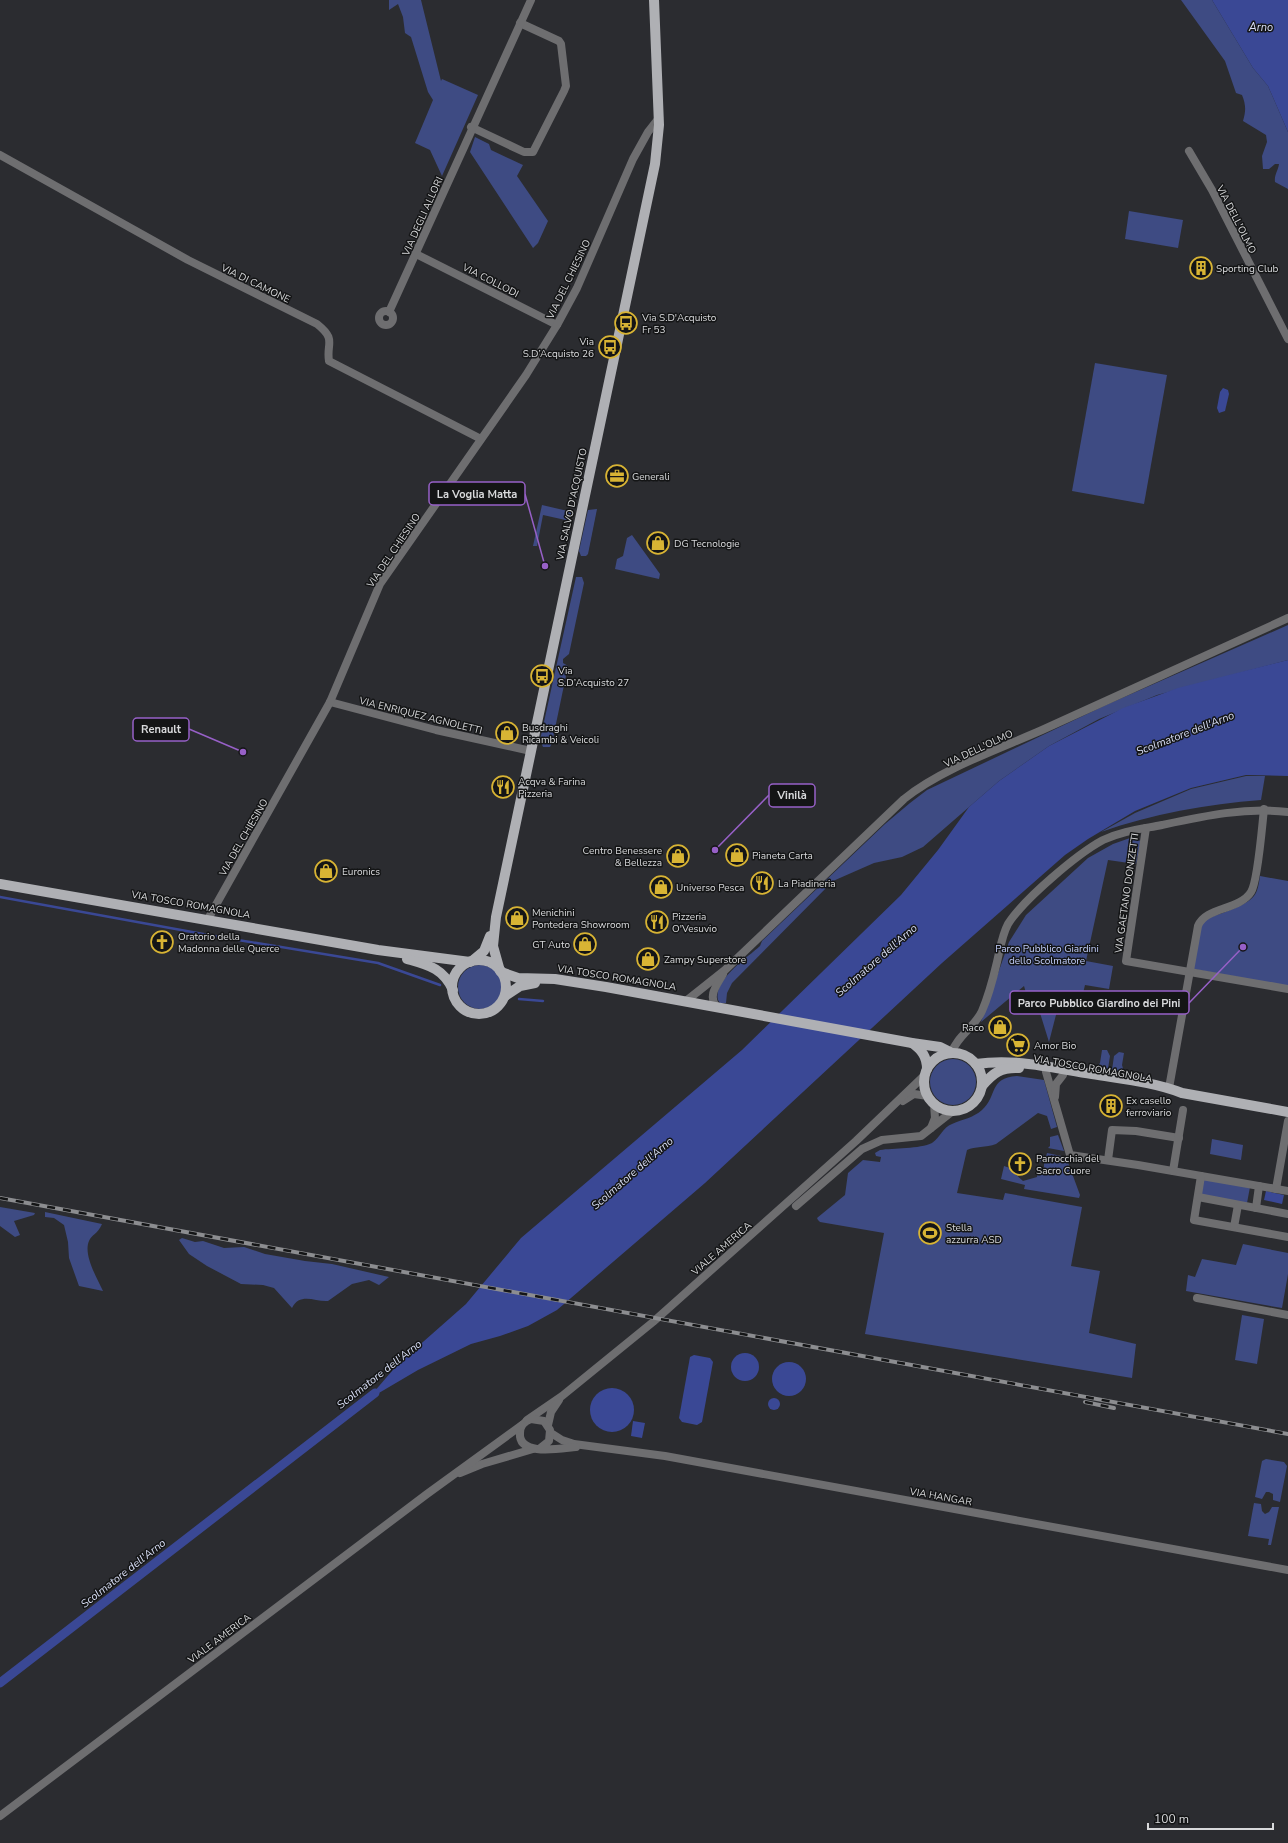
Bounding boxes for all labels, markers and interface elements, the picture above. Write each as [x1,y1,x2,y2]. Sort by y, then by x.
water label: Arno [1248,20,1273,35]
street label: VIA DEGLI ALLORI [399,175,447,259]
street label: VIA DELL'OLMO [1212,182,1260,256]
street label: VIA DEL CHIESINO [543,237,594,322]
building icon: Sporting Club [1188,255,1214,281]
street label: VIA COLLODI [459,260,521,301]
street label: VIA DI CAMONE [218,261,293,307]
place label: Sporting Club [1216,262,1279,276]
bus stop icon: Via S.D'Acquisto Fr 53 [613,310,639,336]
place label: Via S.D'Acquisto Fr 53 [641,311,717,337]
bus stop icon: Via S.D’Acquisto 26 [597,334,623,360]
place label: Via S.D’Acquisto 26 [523,335,594,361]
street label: VIA SALVO D'ACQUISTO [553,447,591,563]
office icon: Generali [604,463,630,489]
place label: Generali [632,470,670,484]
callout: La Voglia Matta [429,482,525,505]
text: La Voglia Matta [437,487,517,502]
street label: VIA DEL CHIESINO [363,510,424,591]
shop icon: DG Tecnologie [645,530,671,556]
place label: DG Tecnologie [674,537,740,551]
bus stop icon: Via S.D’Acquisto 27 [529,663,555,689]
place label: Via S.D’Acquisto 27 [557,664,629,690]
street label: VIA ENRIQUEZ AGNOLETTI [357,694,484,738]
water label: Scolmatore dell'Arno [1134,708,1236,759]
callout: Renault [133,718,189,741]
shop icon: Busdraghi Ricambi & Veicoli [494,720,520,746]
place label: Busdraghi Ricambi & Veicoli [522,721,599,747]
text: Renault [141,722,182,737]
street label: VIA DELL'OLMO [941,727,1016,772]
restaurant icon: Acqva & Farina Pizzeria [490,774,516,800]
place label: Acqva & Farina Pizzeria [518,775,585,801]
callout: Vinilà [769,784,815,807]
text: Vinilà [776,788,807,803]
street label: VIA DEL CHIESINO [216,796,272,880]
street label: VIA GAETANO DONIZETTI [1111,832,1142,955]
shop icon: Pianeta Carta [724,842,750,868]
shop icon: Centro Benessere & Bellezza [665,843,691,869]
place label: Centro Benessere & Bellezza [583,844,662,870]
place label: Pianeta Carta [752,849,813,863]
shop icon: Euronics [313,858,339,884]
place label: Euronics [342,865,380,879]
restaurant icon: La Piadineria [749,870,775,896]
shop icon: Universo Pesca [648,874,674,900]
place label: La Piadineria [778,877,836,891]
place label: Universo Pesca [676,881,744,895]
street label: VIA TOSCO ROMAGNOLA [129,887,252,922]
shop icon: Menichini Pontedera Showroom [504,905,530,931]
place label: Menichini Pontedera Showroom [532,906,630,932]
restaurant icon: Pizzeria O'Vesuvio [644,909,670,935]
place label: Pizzeria O'Vesuvio [672,910,717,936]
water label: Scolmatore dell'Arno [832,921,920,1000]
church icon: Oratorio della Madonna delle Querce [149,929,175,955]
place label: Oratorio della Madonna delle Querce [178,930,279,956]
shop icon: GT Auto [572,931,598,957]
place label: GT Auto [532,938,570,952]
park label: Parco Pubblico Giardini dello Scolmatore [995,942,1099,968]
shop icon: Zampy Superstore [635,946,661,972]
place label: Zampy Superstore [664,953,746,967]
street label: VIA TOSCO ROMAGNOLA [555,962,678,994]
callout: Parco Pubblico Giardino dei Pini [1010,991,1189,1014]
text: Parco Pubblico Giardino dei Pini [1018,996,1181,1011]
shop icon: Raco [987,1014,1013,1040]
place label: Raco [962,1021,984,1035]
supermarket icon: Amor Bio [1005,1032,1031,1058]
place label: Amor Bio [1034,1039,1077,1053]
street label: VIA TOSCO ROMAGNOLA [1031,1051,1154,1086]
building icon: Ex casello ferroviario [1098,1093,1124,1119]
place label: Ex casello ferroviario [1126,1094,1172,1120]
water label: Scolmatore dell'Arno [588,1134,676,1213]
church icon: Parrocchia del Sacro Cuore [1007,1151,1033,1177]
place label: Parrocchia del Sacro Cuore [1036,1152,1099,1178]
street label: VIALE AMERICA [688,1218,755,1279]
sports icon: Stella azzurra ASD [917,1220,943,1246]
place label: Stella azzurra ASD [946,1221,1002,1247]
water label: Scolmatore dell'Arno [334,1336,425,1412]
street label: VIA HANGAR [908,1484,973,1509]
water label: Scolmatore dell'Arno [78,1535,169,1611]
street label: VIALE AMERICA [185,1610,254,1668]
scale bar [1148,1805,1273,1831]
text: 100 m [1154,1811,1189,1827]

